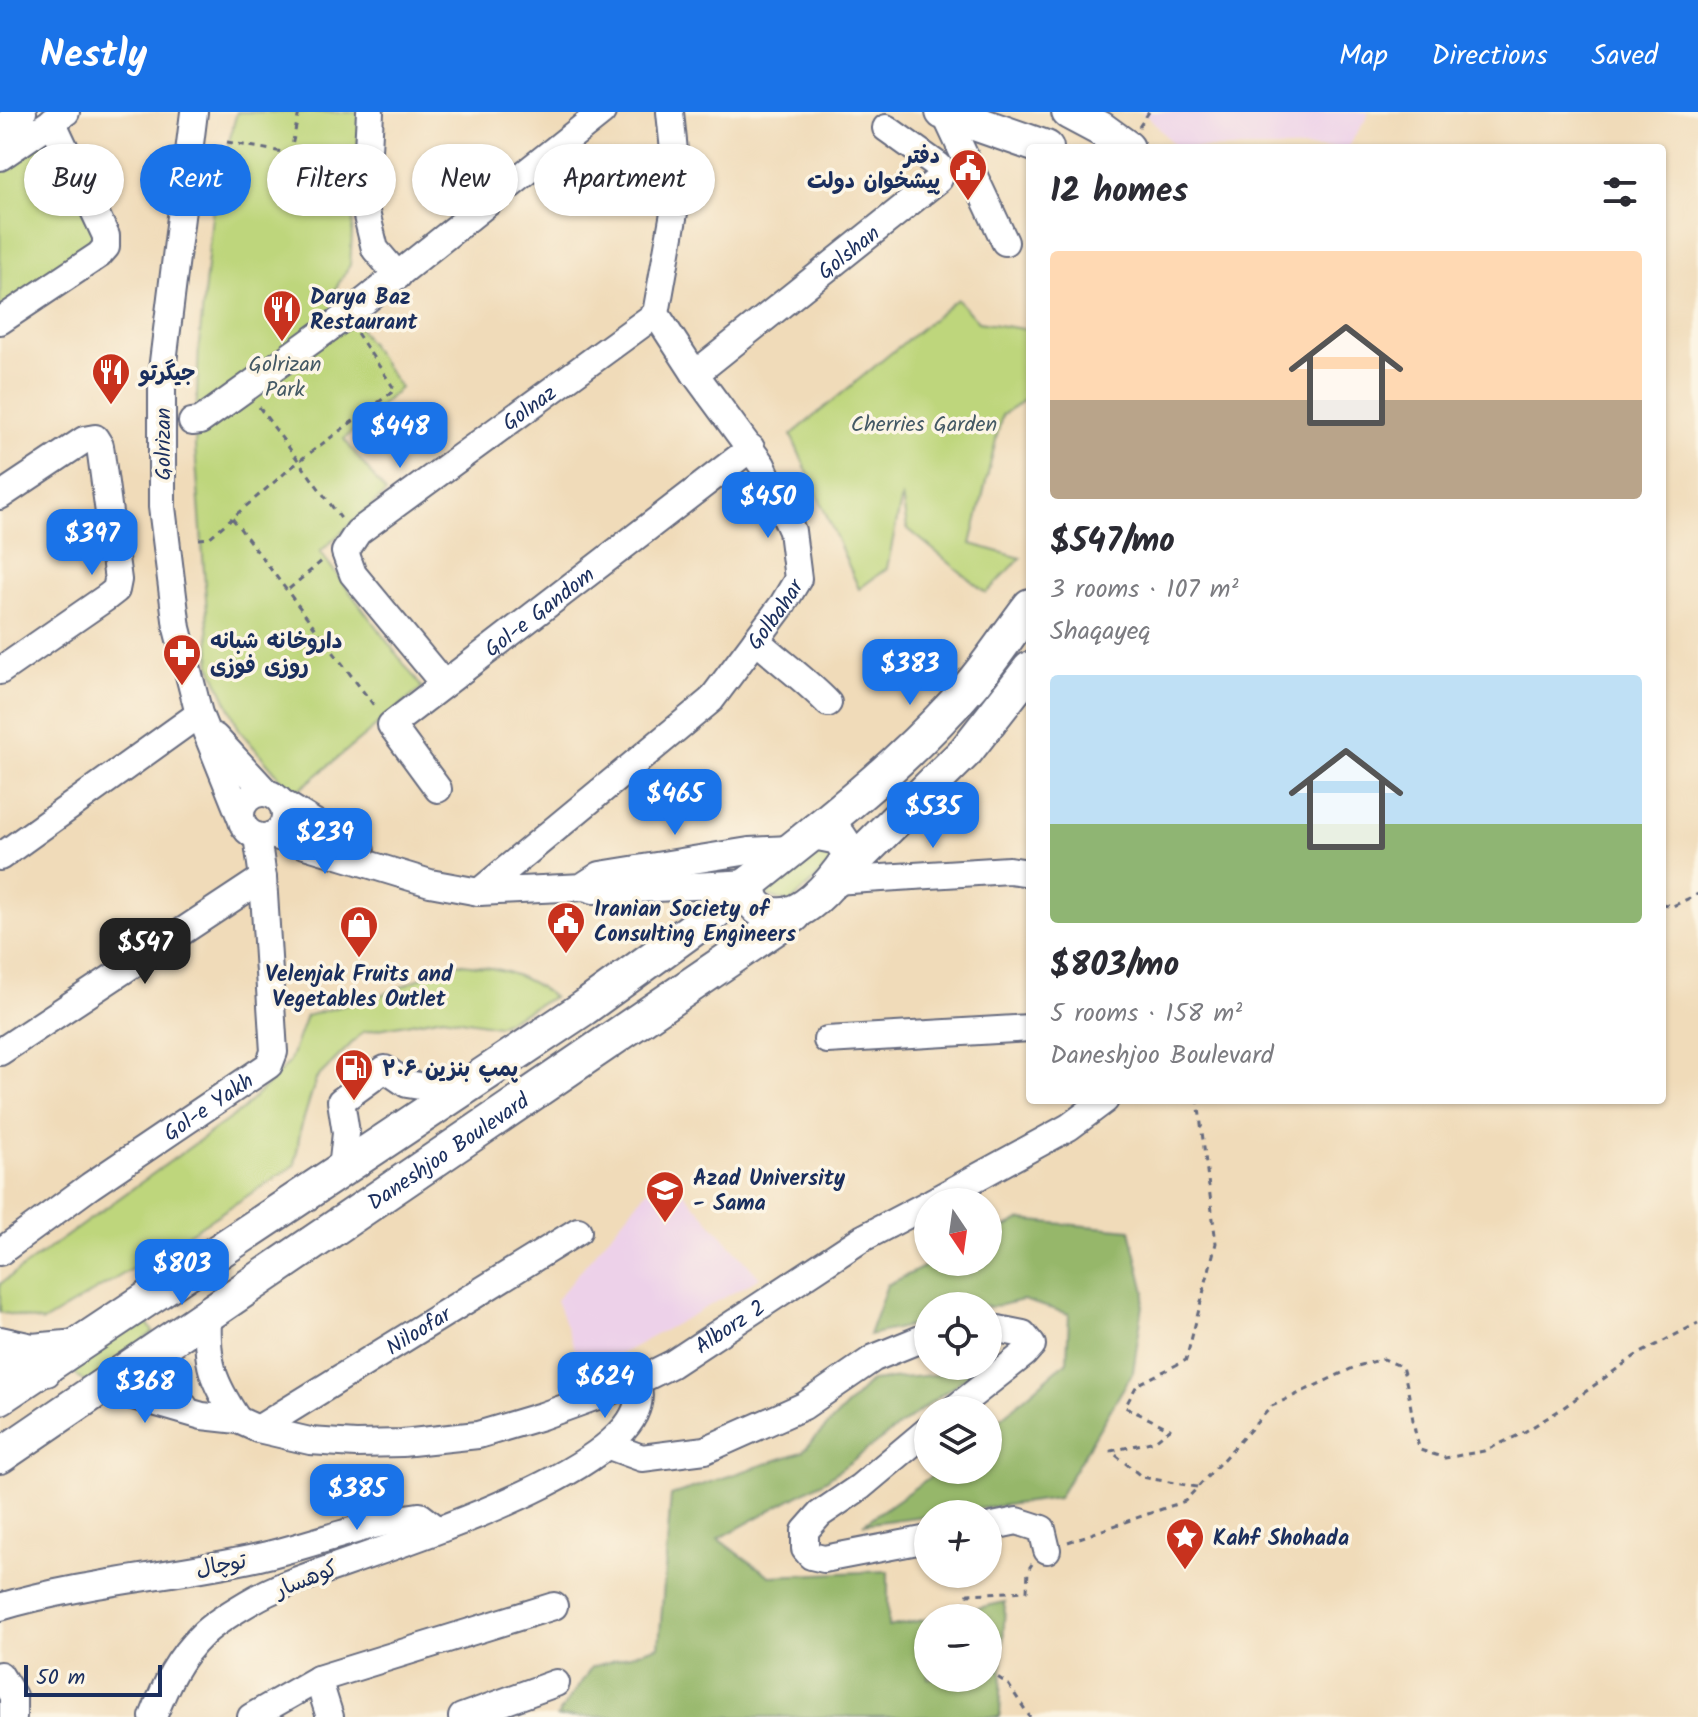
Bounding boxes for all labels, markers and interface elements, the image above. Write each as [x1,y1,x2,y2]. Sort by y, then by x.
text: Nestly [40,26,147,86]
text: Map [1339,34,1388,79]
text: Directions [1432,34,1548,79]
text: Saved [1592,34,1658,79]
place label: دفتر پیشخوان دولت [807,140,941,200]
chip: Buy [24,144,124,216]
chip: Rent [140,144,251,216]
chip: Filters [267,144,396,216]
chip: New [412,144,518,216]
chip: Apartment [534,144,715,216]
public building icon: دفتر پیشخوان دولت [947,147,989,202]
text: 12 homes [1050,165,1188,219]
icon: filters [1598,170,1642,214]
street label: Golshan [811,217,889,290]
place label: Darya Baz Restaurant [310,281,418,341]
restaurant icon: Darya Baz Restaurant [261,288,303,343]
icon: home [1274,303,1418,447]
park label: Golrizan Park [248,348,322,408]
restaurant icon: جیگرتو [90,351,132,406]
place label: جیگرتو [138,357,195,392]
street label: Golnaz [495,377,565,441]
pin: $448 [353,402,447,470]
street label: Golrizan [147,407,182,481]
text: $448 [370,407,430,449]
park label: Cherries Garden [851,408,997,443]
pin: $450 [721,472,815,540]
text: $450 [740,477,796,519]
pin: $397 [45,509,139,577]
text: $397 [64,514,120,556]
text: $547/mo [1050,515,1175,569]
street label: Gol-e Gandom [478,559,603,667]
text: 3 rooms · 107 m² [1050,569,1239,611]
street label: Golbahar [739,572,815,659]
text: Shaqayeq [1050,611,1151,653]
place label: داروخانه شبانه روزی فوزی [210,625,342,685]
pharmacy icon: داروخانه شبانه روزی فوزی [161,632,203,687]
pin: $383 [863,639,957,707]
text: $383 [880,644,940,686]
icon: home [1274,727,1418,871]
pin: $465 [628,769,722,837]
text: $465 [647,774,703,816]
pin: $535 [886,782,980,850]
text: $535 [905,787,961,829]
pin: $239 [278,808,372,876]
text: $239 [296,813,354,855]
place label: Iranian Society of Consulting Engineers [594,893,797,953]
public building icon: Iranian Society of Consulting Engineers [545,900,587,955]
shop icon: Velenjak Fruits and Vegetables Outlet [338,904,380,959]
pin: $547 [98,918,192,986]
text: $547 [118,923,173,965]
text: $803/mo [1050,939,1179,993]
place label: Velenjak Fruits and Vegetables Outlet [265,958,454,1018]
text: 5 rooms · 158 m² [1050,993,1242,1035]
text: Daneshjoo Boulevard [1050,1035,1274,1077]
fuel station icon: پمپ بنزین ۲۰۶ [333,1047,375,1102]
place label: پمپ بنزین ۲۰۶ [382,1053,519,1088]
street label: Gol-e Yakh [157,1065,262,1152]
street label: Daneshjoo Boulevard [361,1084,538,1221]
place label: Azad University - Sama [693,1162,846,1222]
school or university icon: Azad University - Sama [644,1169,686,1224]
north arrow [914,1188,1002,1276]
map controls [914,1188,1002,1692]
pin: $803 [135,1239,229,1307]
text: $803 [153,1244,211,1286]
street label: Alborz 2 [688,1292,773,1365]
button: locate [914,1292,1002,1380]
street label: Niloofar [380,1298,460,1366]
pin: $624 [558,1352,652,1420]
pin: $368 [98,1357,192,1425]
text: $624 [576,1357,634,1399]
text: $368 [115,1362,175,1404]
button: layers [914,1396,1002,1484]
pin: $385 [310,1464,404,1532]
text: $385 [328,1469,386,1511]
button: + [914,1500,1002,1588]
place icon: Kahf Shohada [1164,1516,1206,1571]
place label: Kahf Shohada [1213,1522,1349,1557]
street label: توچال [193,1545,250,1588]
street label: کوهسار [268,1552,344,1610]
button: − [914,1604,1002,1692]
scale bar [24,1661,162,1697]
text: 50 m [36,1661,85,1696]

